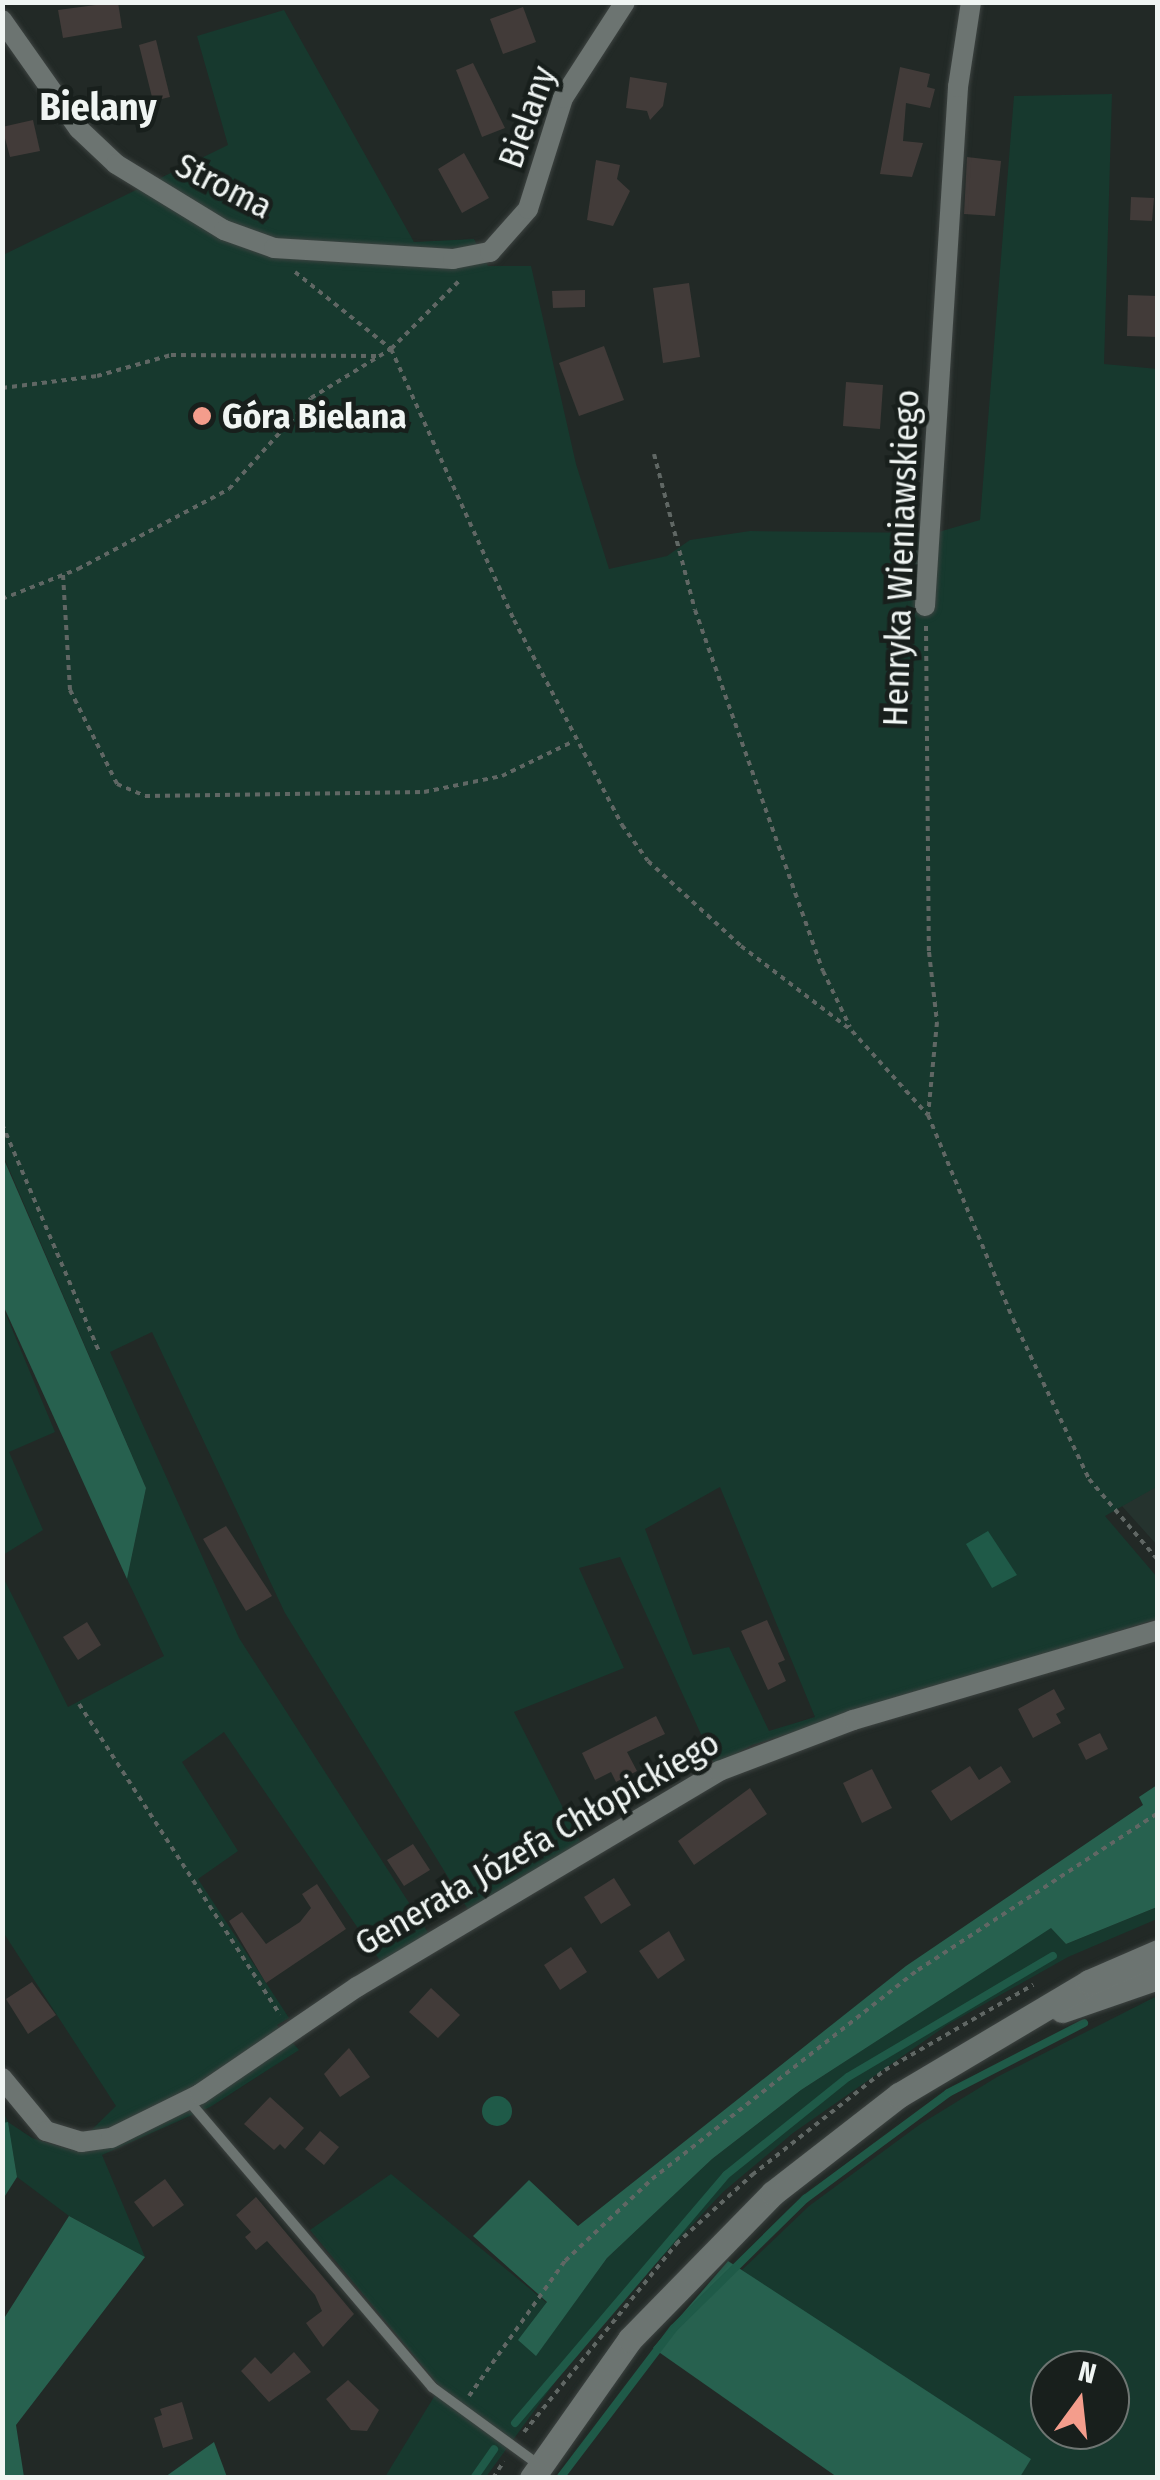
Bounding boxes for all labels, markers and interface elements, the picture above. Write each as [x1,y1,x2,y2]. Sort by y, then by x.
street label: Bielany [489,60,565,174]
district label: Bielany [39,85,157,131]
street label: Stroma [169,144,279,228]
street label: Henryka Wieniawskiego [874,389,928,727]
place label: Góra Bielana [222,395,407,437]
marker: Góra Bielana [191,405,213,427]
street label: Generała Józefa Chłopickiego [347,1721,727,1965]
north arrow [1030,2350,1130,2450]
text: N [1075,2354,1100,2391]

